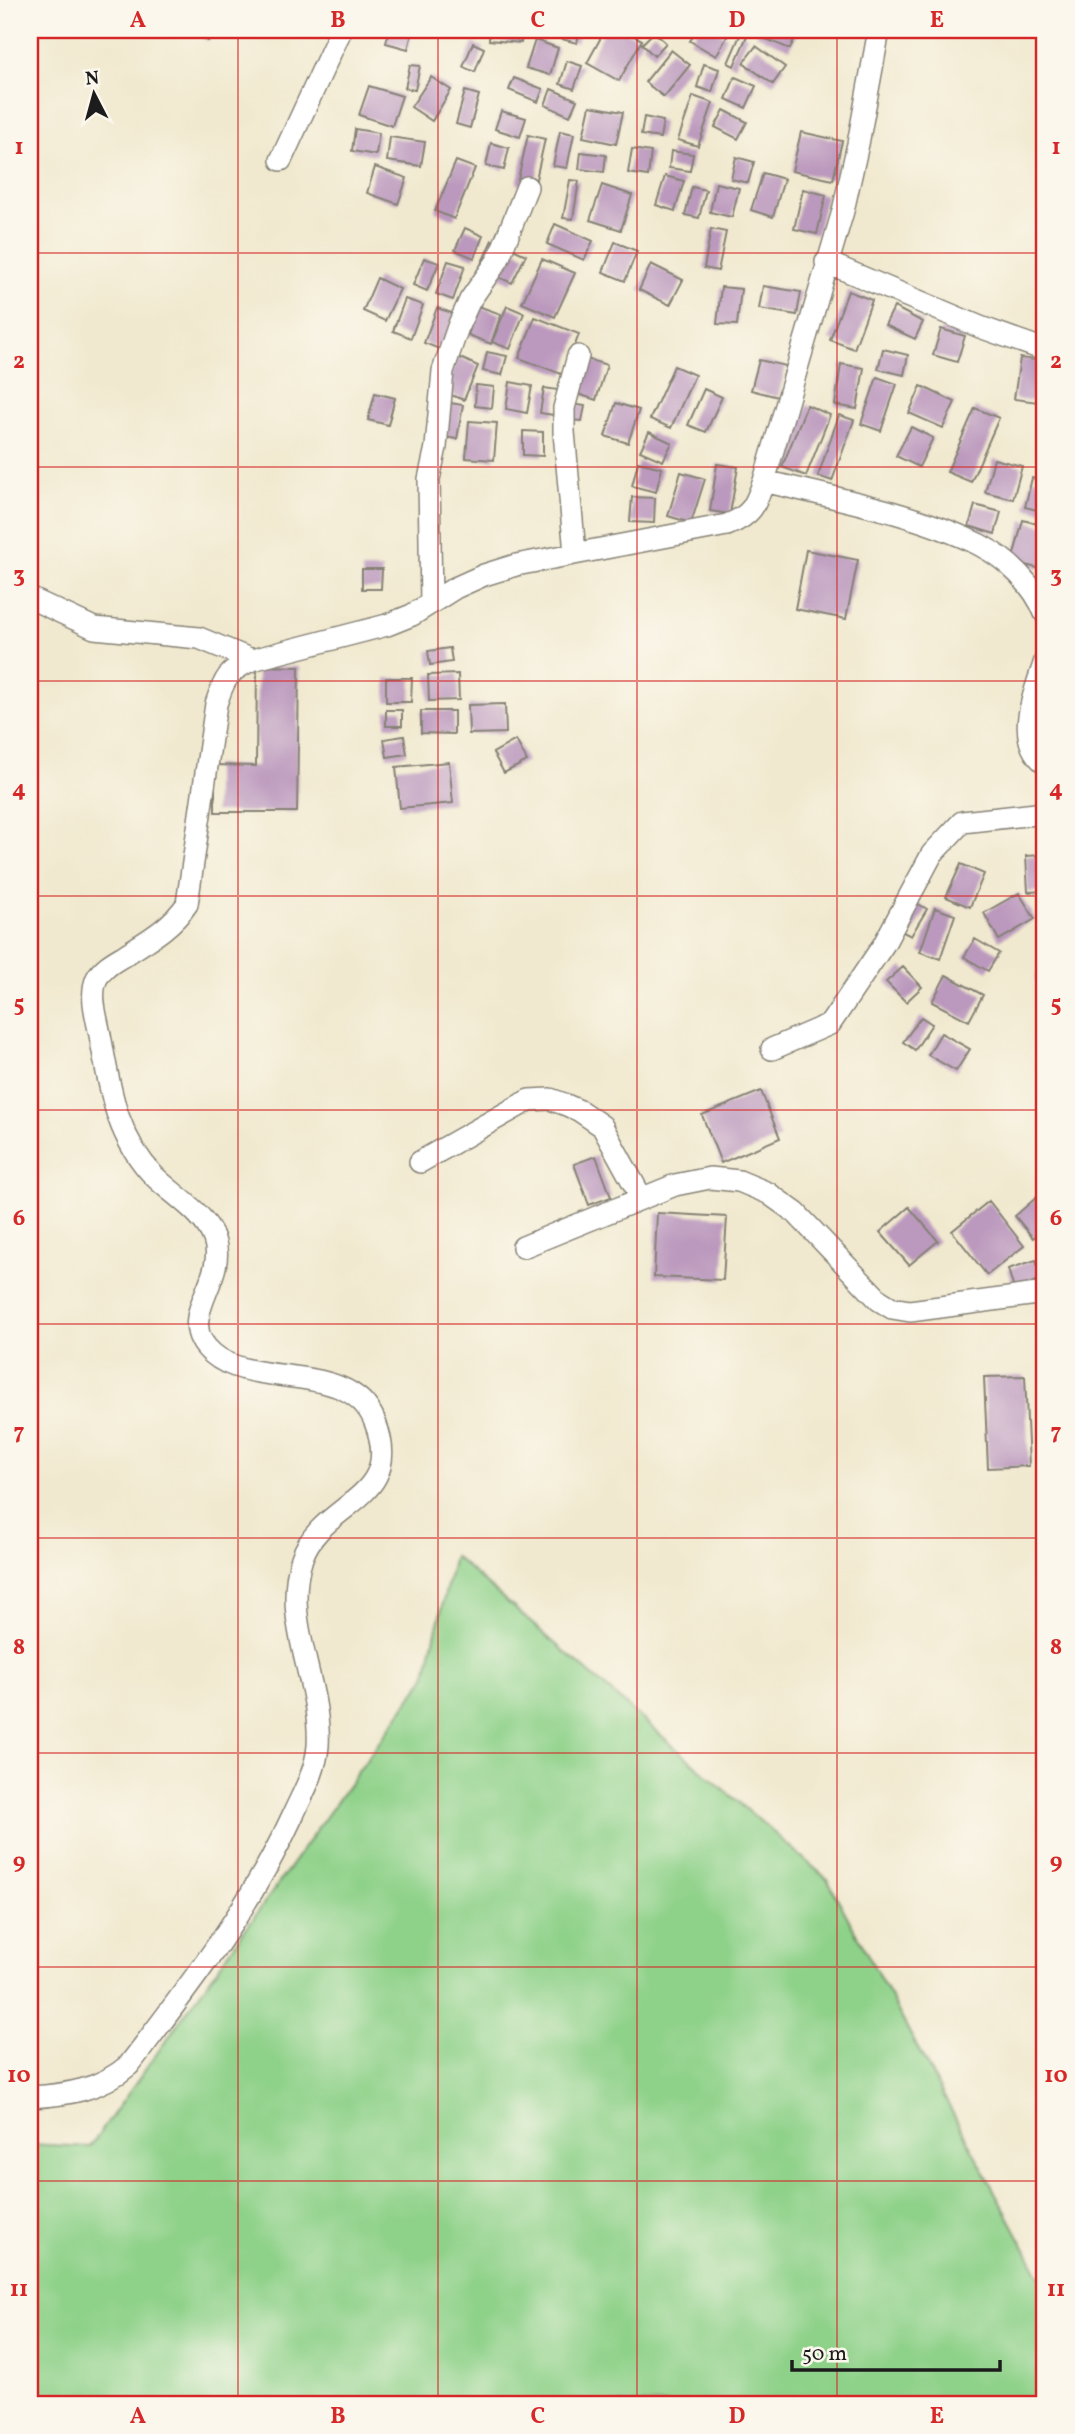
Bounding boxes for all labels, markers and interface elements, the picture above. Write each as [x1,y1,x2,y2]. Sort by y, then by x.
text: A [130,5,146,37]
text: B [330,5,346,37]
text: C [531,5,545,37]
text: D [729,5,746,37]
text: E [930,5,944,37]
north arrow [60,60,130,130]
text: N [84,65,101,93]
text: 1 [14,132,24,164]
text: 1 [1051,132,1061,164]
text: 2 [13,346,25,378]
text: 2 [1050,346,1062,378]
text: 3 [13,560,25,592]
text: 3 [1050,560,1062,592]
text: 4 [12,774,26,806]
text: 4 [1049,774,1063,806]
text: 5 [13,989,25,1021]
text: 5 [1050,989,1062,1021]
text: 6 [13,1203,25,1235]
text: 6 [1050,1203,1062,1235]
text: 7 [14,1417,25,1449]
text: 7 [1051,1417,1062,1449]
text: 8 [13,1632,25,1664]
text: 8 [1050,1632,1062,1664]
text: 9 [13,1846,25,1878]
text: 9 [1050,1846,1062,1878]
text: 10 [7,2060,31,2092]
text: 10 [1044,2060,1068,2092]
text: 11 [10,2274,28,2306]
text: 11 [1047,2274,1065,2306]
scale bar [792,2329,1000,2373]
text: 50 m [802,2340,847,2369]
text: A [130,2401,146,2433]
text: B [330,2401,346,2433]
text: C [531,2401,545,2433]
text: D [729,2401,746,2433]
text: E [930,2401,944,2433]

